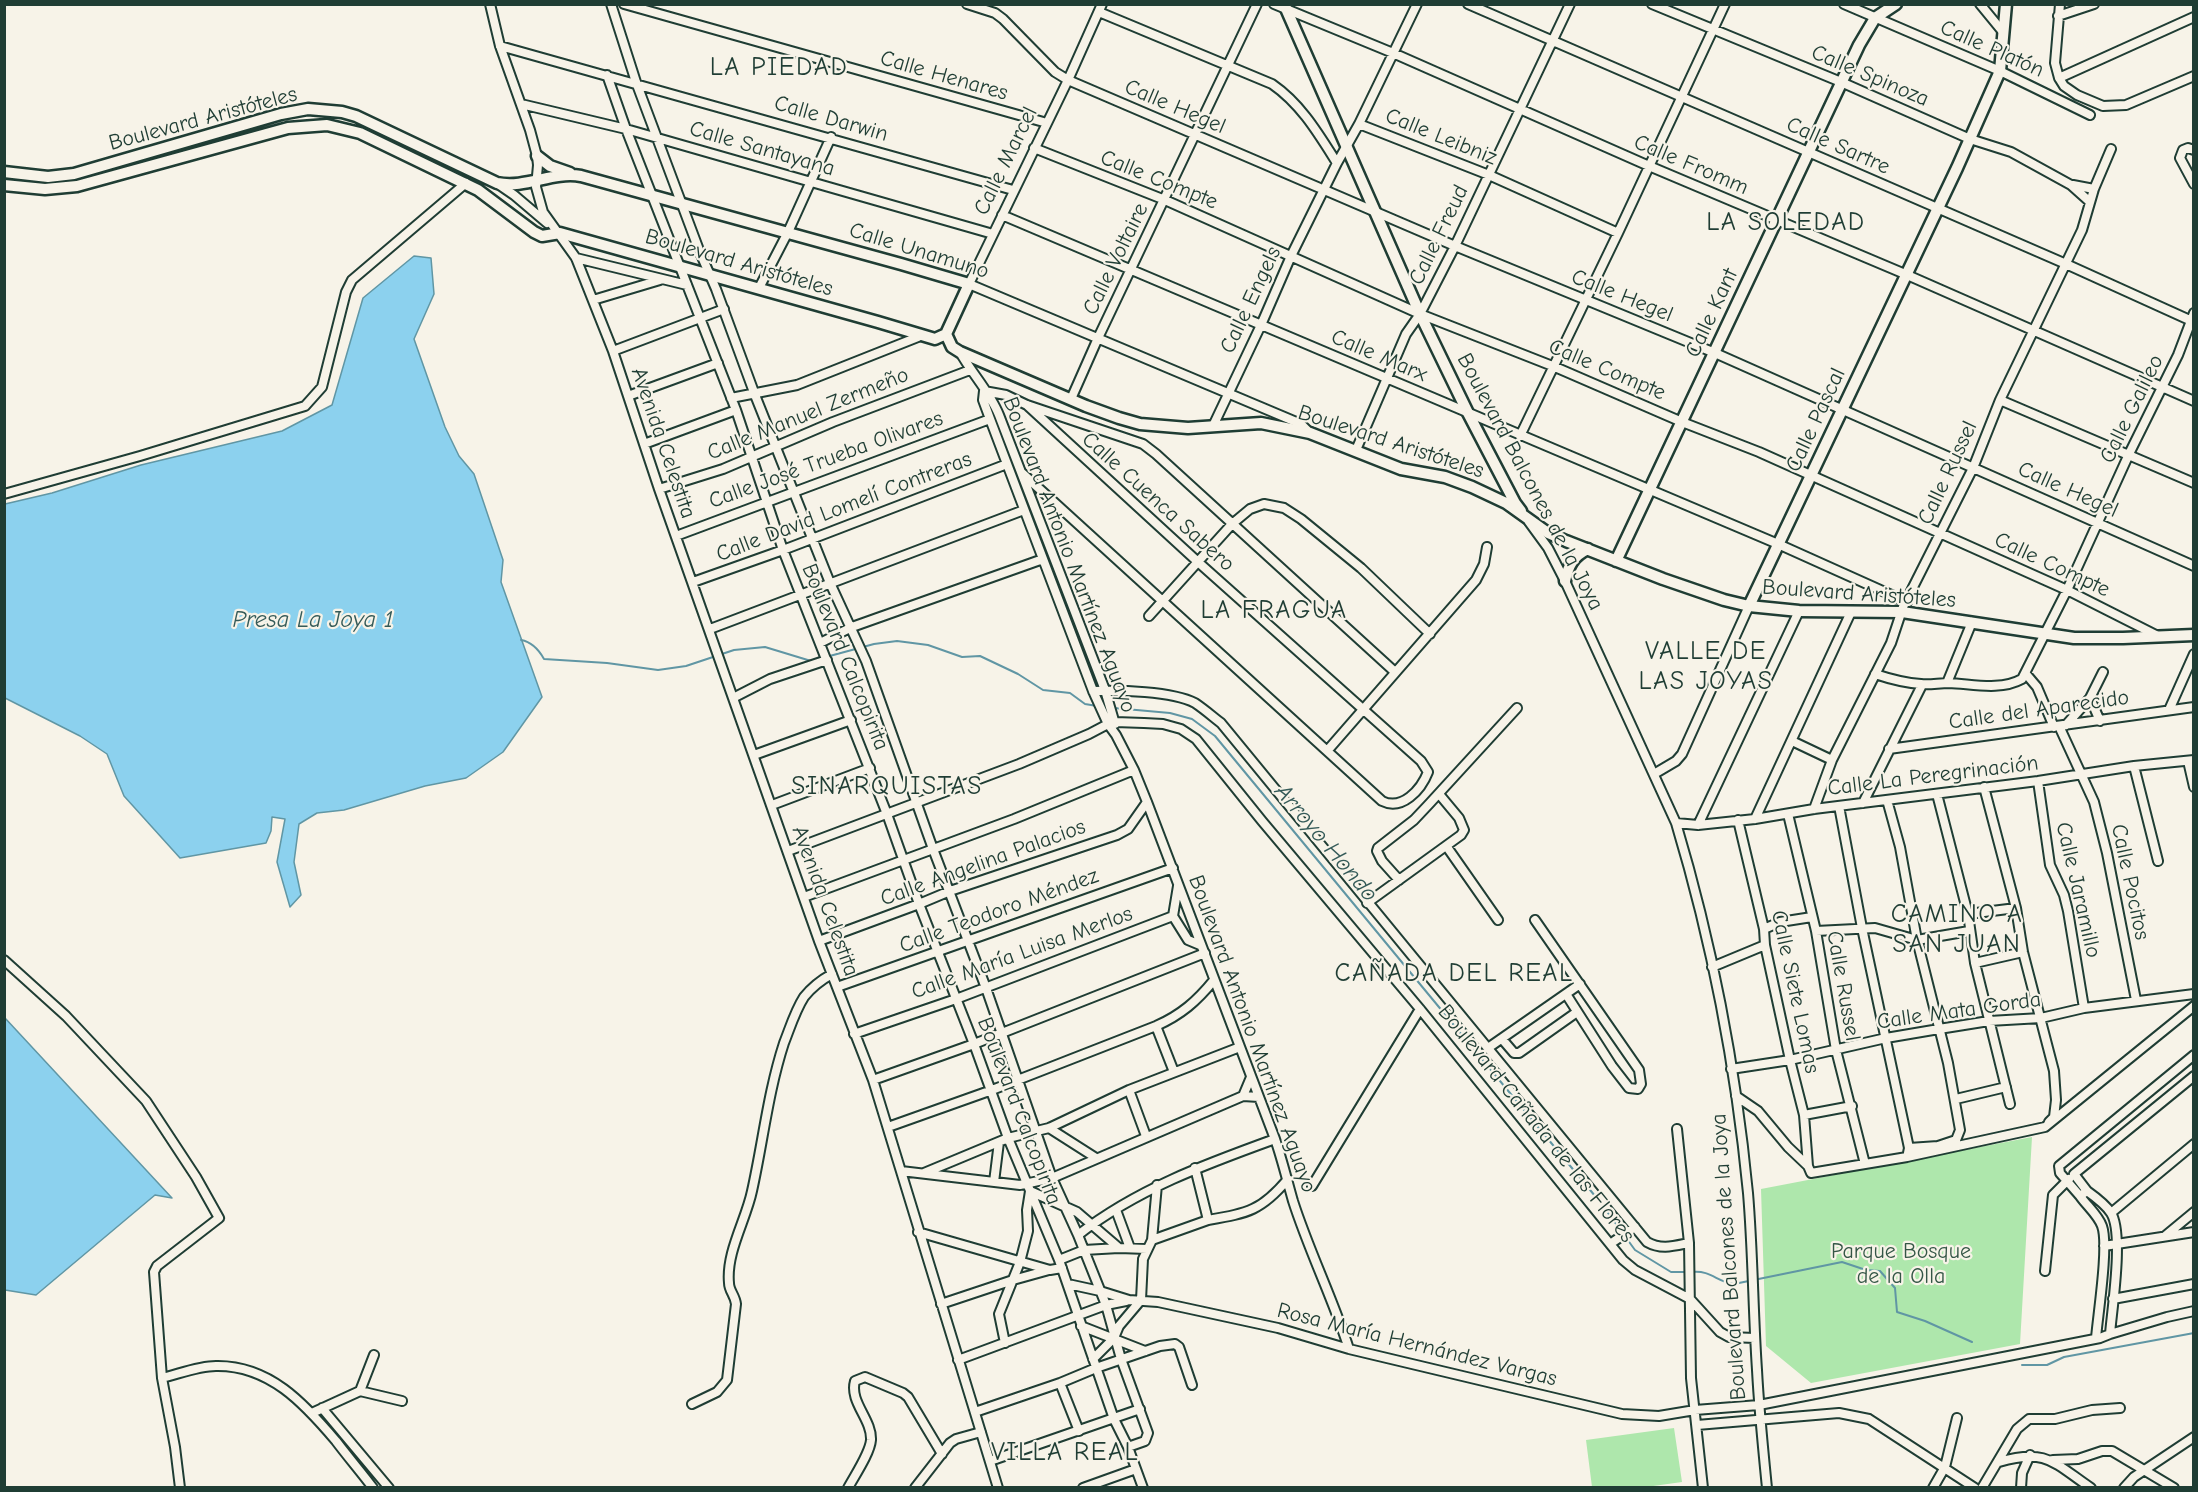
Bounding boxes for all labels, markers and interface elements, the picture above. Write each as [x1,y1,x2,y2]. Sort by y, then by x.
street label: Calle Platón [1936,14,2048,84]
street label: Calle Spinoza [1807,39,1933,113]
street label: Calle Henares [877,45,1011,107]
district label: LA PIEDAD [710,52,848,84]
street label: Calle Hegel [1120,74,1230,140]
street label: Boulevard Aristóteles [106,81,300,157]
street label: Calle Darwin [771,90,891,148]
street label: Calle Marcel [968,103,1044,219]
street label: Calle Leibniz [1381,103,1501,171]
street label: Calle Sartre [1782,111,1894,181]
street label: Calle Santayana [686,116,838,182]
street label: Calle Fromm [1630,129,1752,201]
street label: Calle Compte [1096,144,1222,216]
street label: Calle Freud [1404,181,1474,289]
street label: Calle Voltaire [1078,199,1154,319]
district label: LA SOLEDAD [1706,207,1866,239]
street label: Calle Unamuno [846,217,992,285]
street label: Boulevard Aristóteles [642,224,836,302]
street label: Calle Engels [1215,242,1287,358]
street label: Calle Hegel [1567,264,1677,328]
street label: Calle Kant [1680,264,1744,362]
street label: Calle Marx [1327,324,1431,388]
street label: Calle Compte [1545,334,1669,406]
street label: Boulevard Balcones de la Joya [1451,349,1609,615]
street label: Calle Galileo [2094,351,2170,467]
street label: Calle Manuel Zermeño [703,362,913,466]
street label: Avenida Celestita [625,364,701,522]
street label: Calle Pascal [1780,364,1852,476]
street label: Boulevard Antonio Martínez Aguayo [996,393,1142,717]
street label: Boulevard Aristóteles [1295,399,1487,485]
street label: Calle José Trueba Olivares [705,405,947,515]
street label: Calle Russel [1913,417,1983,529]
street label: Calle Cuenca Sabero [1076,426,1240,578]
street label: Calle David Lomelí Contreras [712,446,976,568]
street label: Calle Hegel [2014,456,2122,524]
street label: Calle Compte [1990,527,2114,603]
street label: Boulevard Calcopirita [796,560,894,754]
street label: Boulevard Aristóteles [1761,574,1957,614]
district label: LA FRAGUA [1200,595,1348,627]
water label: Presa La Joya 1 [233,606,393,634]
district label: VALLE DE LAS JOYAS [1639,636,1773,698]
street label: Calle del Aparecido [1947,684,2131,736]
street label: Calle La Peregrinación [1826,750,2040,802]
district label: SINARQUISTAS [791,771,983,803]
water label: Arroyo Hondo [1268,778,1384,908]
street label: Calle Angelina Palacios [877,814,1089,912]
street label: Calle Jaramillo [2050,820,2106,960]
street label: Avenida Celestita [786,822,864,980]
street label: Calle Pocitos [2105,822,2155,942]
street label: Calle Teodoro Méndez [896,863,1102,959]
street label: Boulevard Antonio Martínez Aguayo [1182,872,1322,1196]
district label: CAMINO A SAN JUAN [1891,899,2023,960]
street label: Calle María Luisa Merlos [908,901,1136,1005]
street label: Calle Siete Lomas [1765,908,1825,1076]
street label: Calle Russel [1820,929,1866,1043]
district label: CAÑADA DEL REAL [1335,958,1573,990]
street label: Calle Mata Gorda [1875,986,2043,1036]
street label: Boulevard Cañada de las Flores [1432,1000,1640,1248]
street label: Boulevard Calcopirita [971,1013,1067,1209]
street label: Boulevard Balcones de la Joya [1706,1113,1752,1401]
park label: Parque Bosque de la Olla [1831,1239,1971,1290]
street label: Rosa María Hernández Vargas [1274,1297,1560,1393]
district label: VILLA REAL [991,1437,1139,1469]

